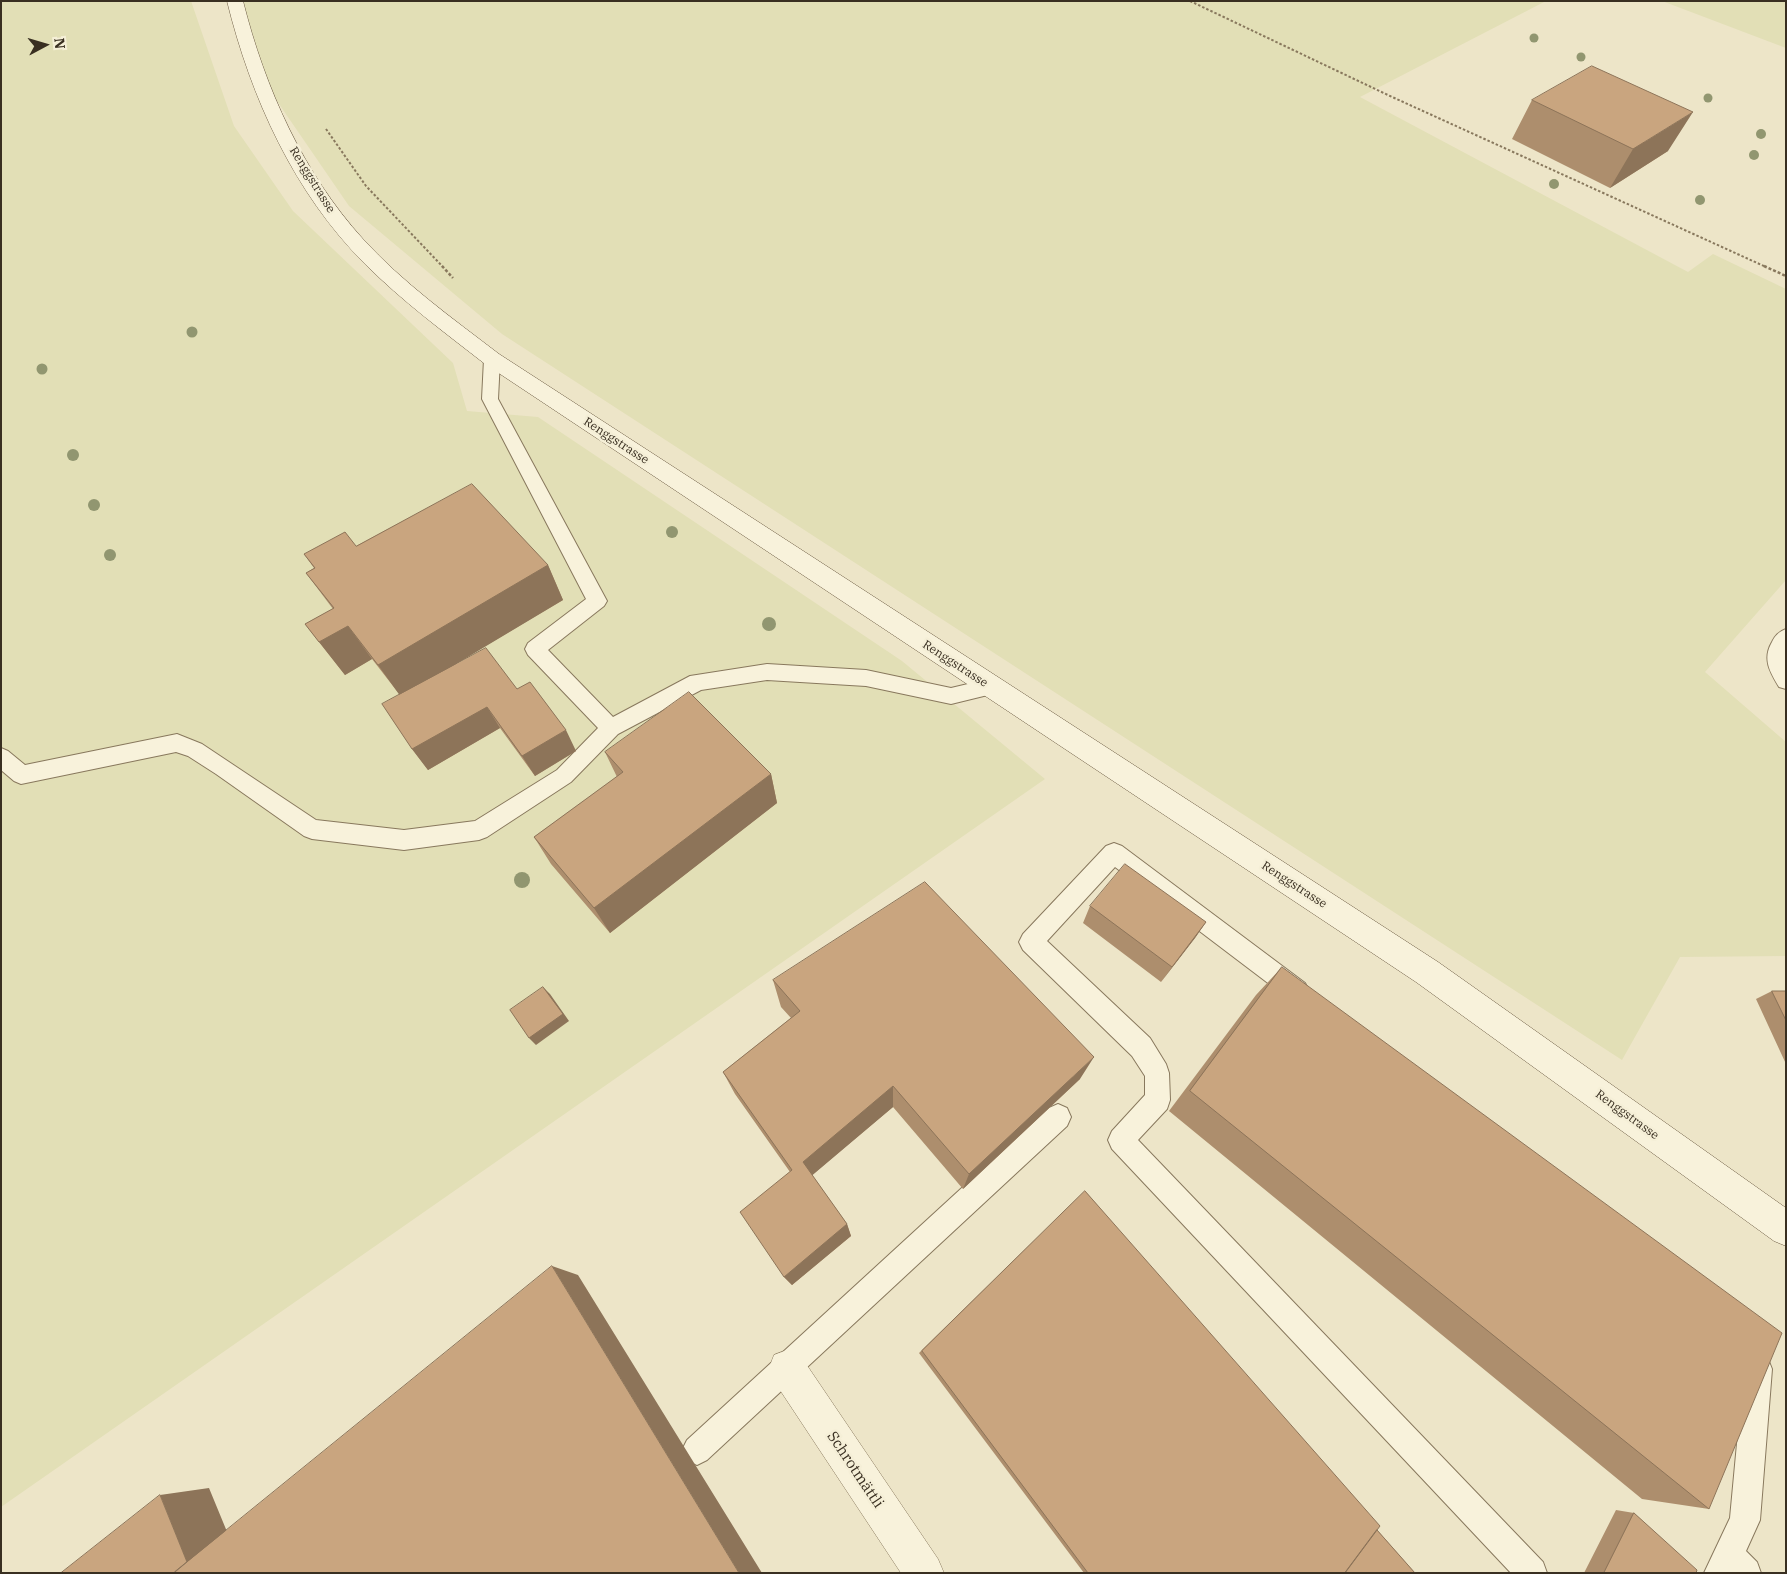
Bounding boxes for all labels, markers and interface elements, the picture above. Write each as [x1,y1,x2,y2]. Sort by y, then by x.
north arrow [20,20,70,70]
text: N [50,37,69,50]
street label: Renggstrasse [286,144,338,216]
street label: Renggstrasse [581,415,651,467]
street label: Renggstrasse [920,638,990,690]
street label: Renggstrasse [1259,859,1329,911]
street label: Renggstrasse [1592,1087,1662,1143]
street label: Schrotmättli [823,1428,887,1512]

